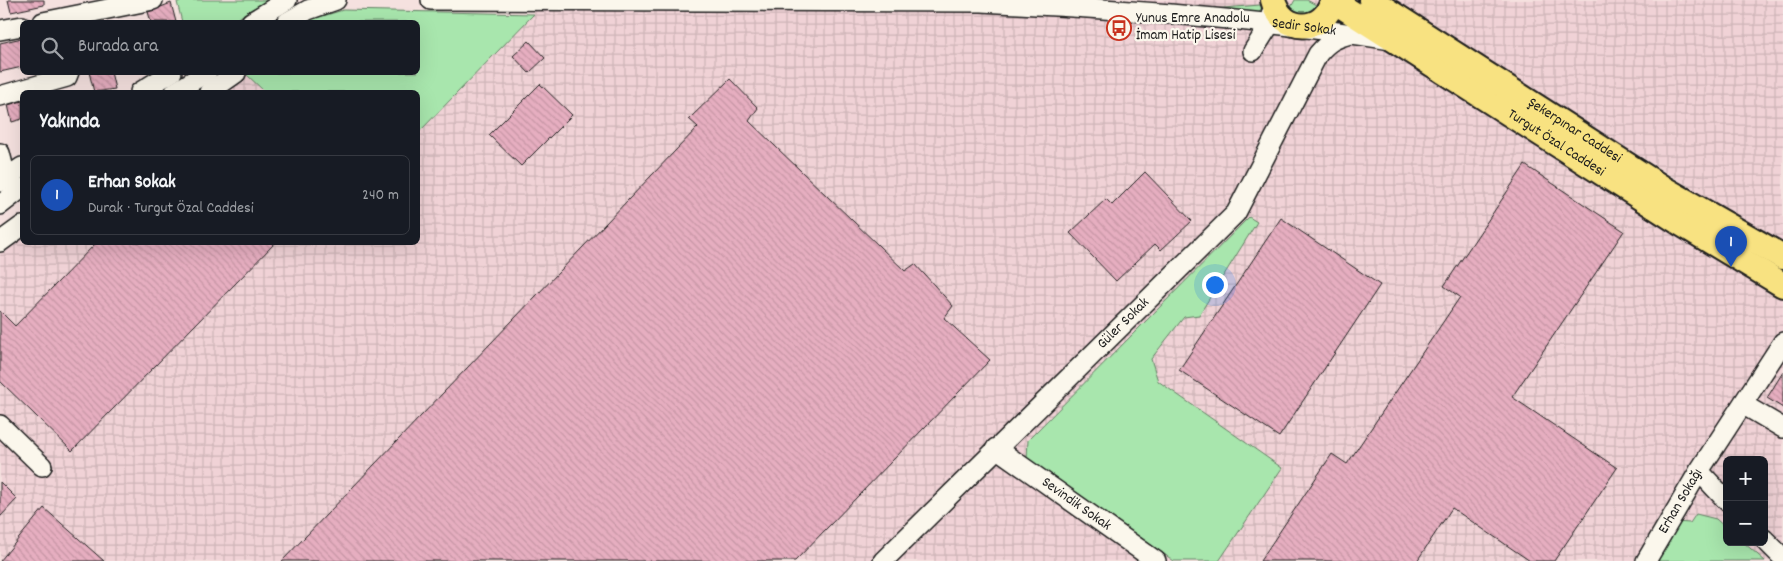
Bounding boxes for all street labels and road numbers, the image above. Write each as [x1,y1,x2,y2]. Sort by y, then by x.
street label: Sedir Sokak [1271,13,1337,43]
street label: Şekerpınar Caddesi [1523,93,1626,170]
street label: Turgut Özal Caddesi [1503,104,1609,183]
street label: Güler Sokak [1093,293,1155,355]
street label: Erhan Sokağı [1653,465,1709,538]
street label: Sevindik Sokak [1037,472,1116,537]

